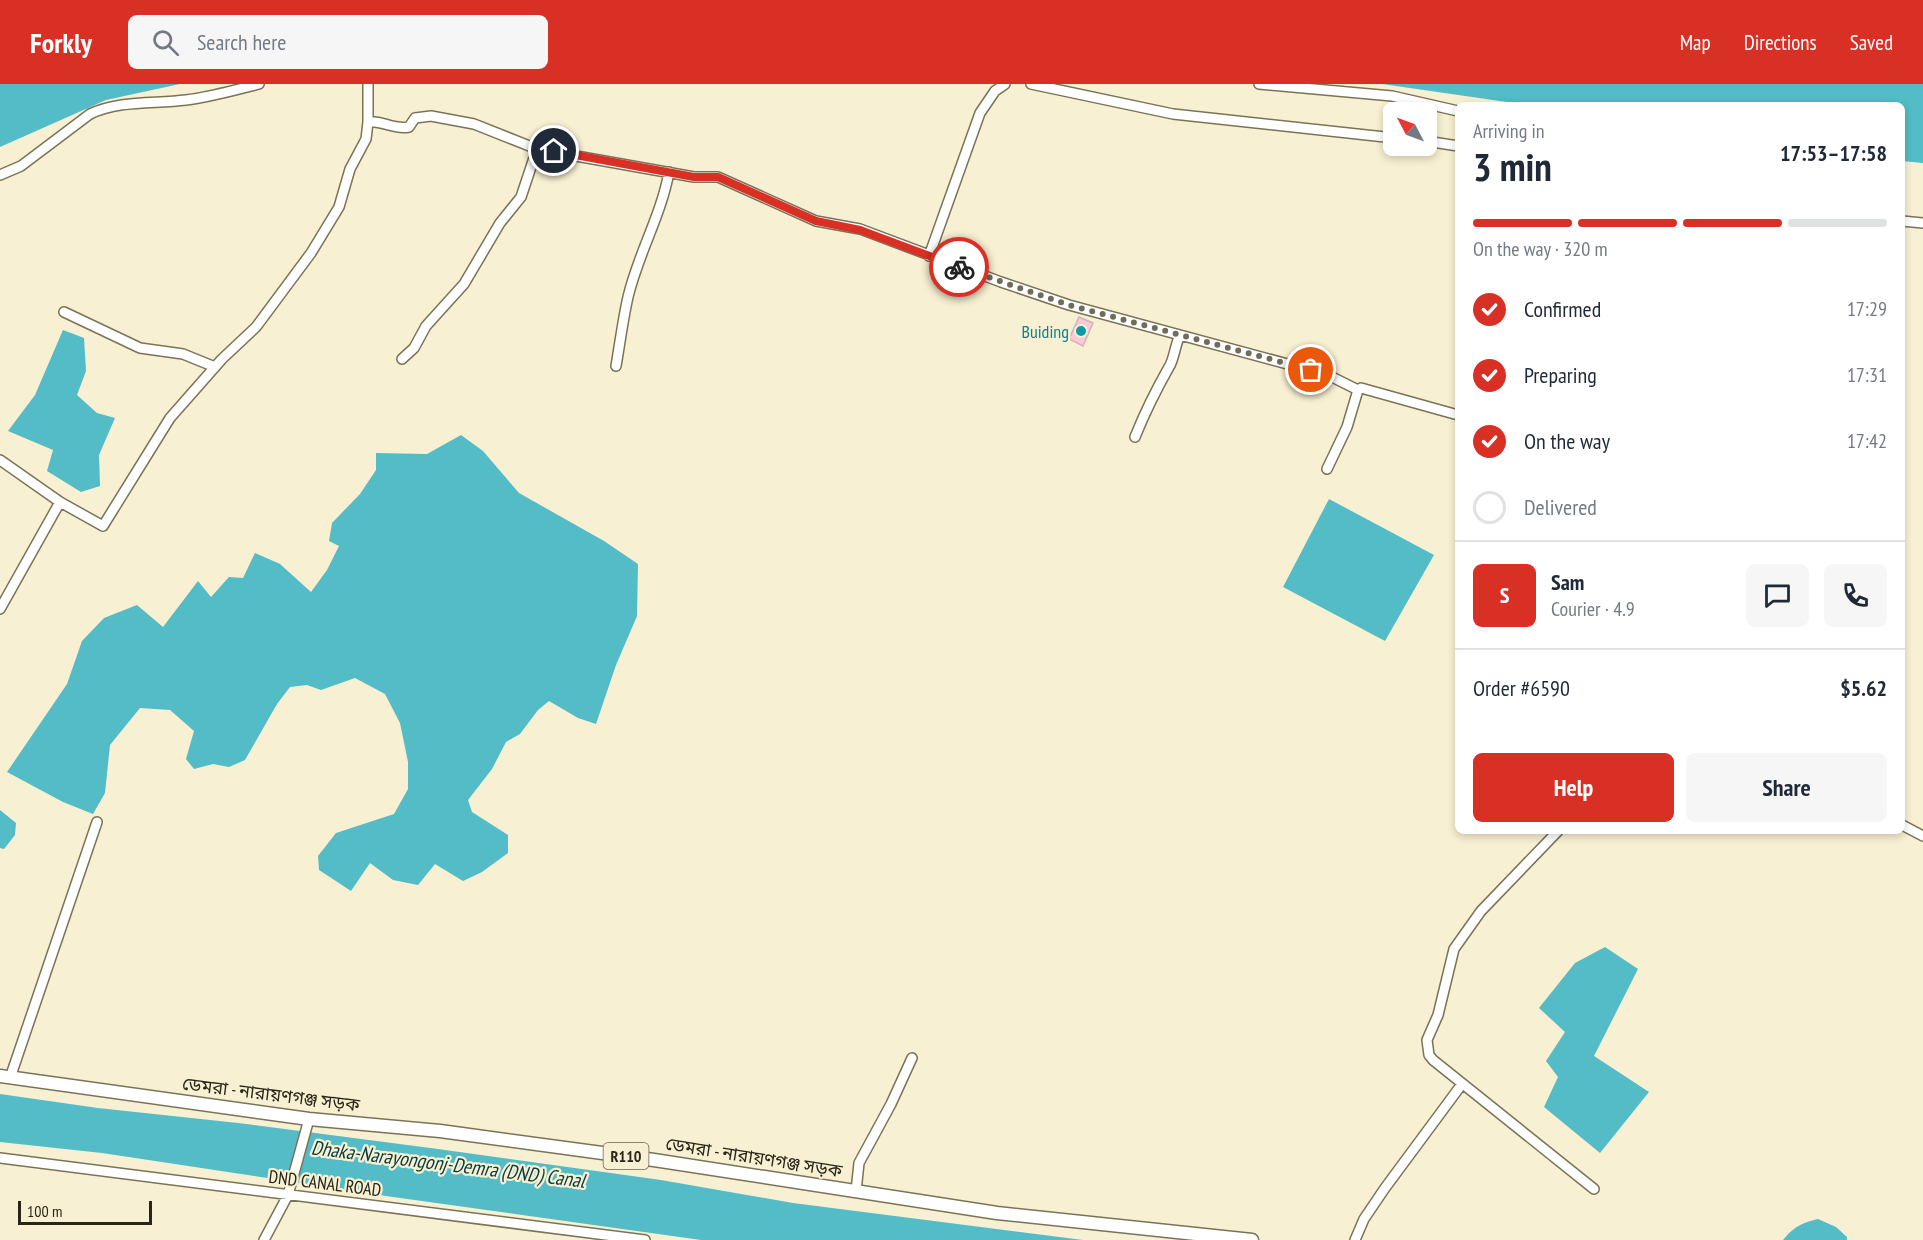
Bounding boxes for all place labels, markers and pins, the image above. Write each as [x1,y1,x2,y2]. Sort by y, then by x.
pin [528,125,579,176]
place label: Buiding [1021,320,1069,343]
marker: Buiding [1074,324,1088,338]
pin [1285,344,1336,395]

